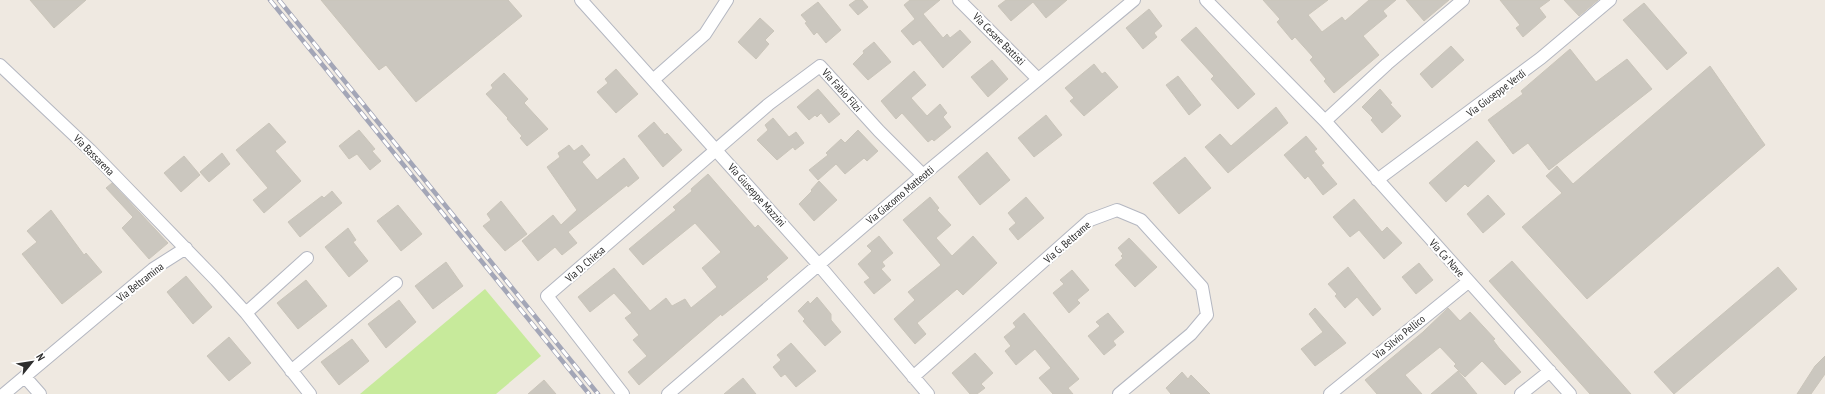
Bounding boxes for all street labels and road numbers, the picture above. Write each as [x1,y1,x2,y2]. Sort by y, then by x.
street label: Via Cesare Battisti [969,9,1028,68]
street label: Via Fabio Filzi [818,65,865,114]
street label: Via Giuseppe Verdi [1463,66,1528,120]
street label: Via Bassarena [70,131,117,178]
street label: Via Giuseppe Mazzini [724,160,789,230]
street label: Via Giacomo Matteotti [863,163,937,228]
street label: Via G. Beltrame [1040,218,1094,267]
street label: Via Ca' Nave [1426,235,1468,280]
street label: Via D. Chiesa [561,243,608,286]
street label: Via Beltramina [113,259,166,305]
street label: Via Silvio Pellico [1369,312,1428,363]

